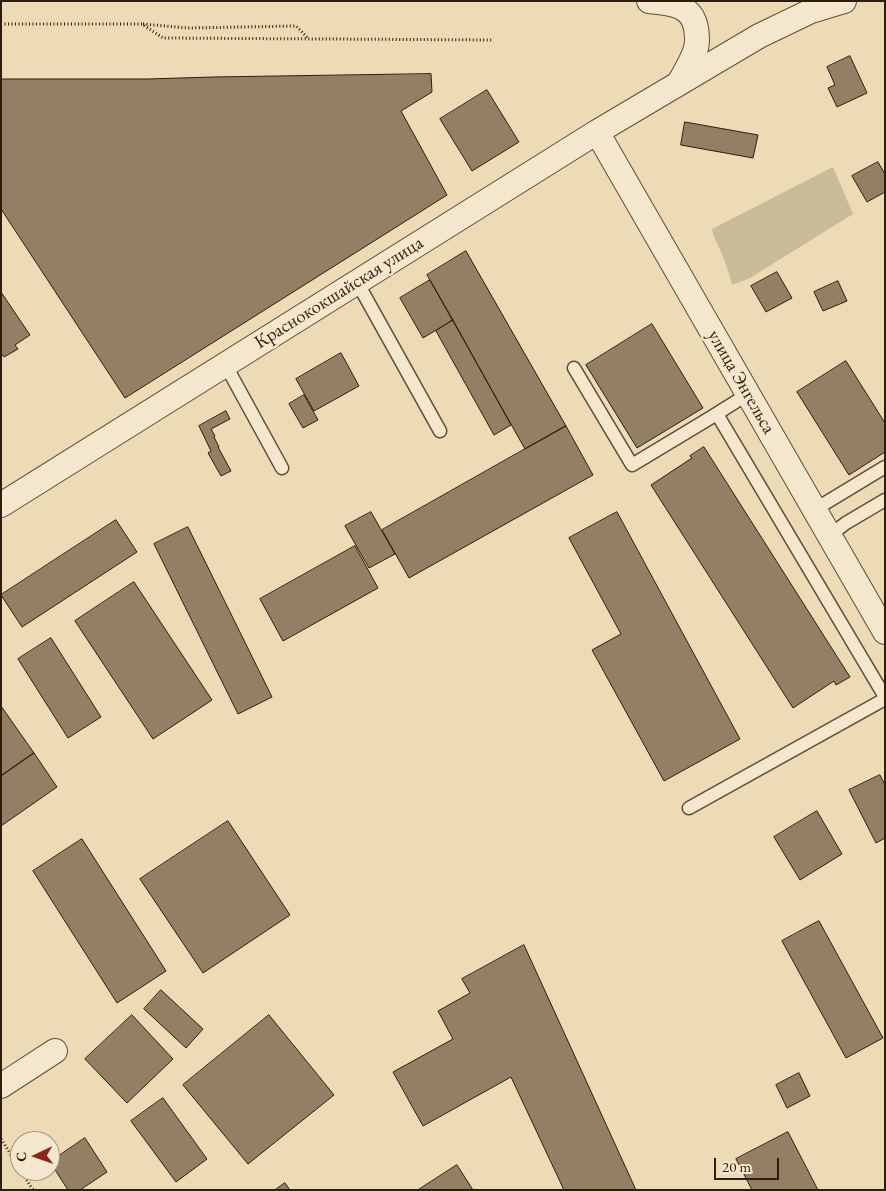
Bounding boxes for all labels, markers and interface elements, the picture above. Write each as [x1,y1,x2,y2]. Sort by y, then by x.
street label: Краснококшайская улица [250,232,428,354]
street label: улица Энгельса [702,326,780,438]
north arrow [10,1131,60,1181]
scale bar [716,1148,781,1180]
text: С [12,1151,30,1162]
text: 20 m [722,1157,751,1176]

